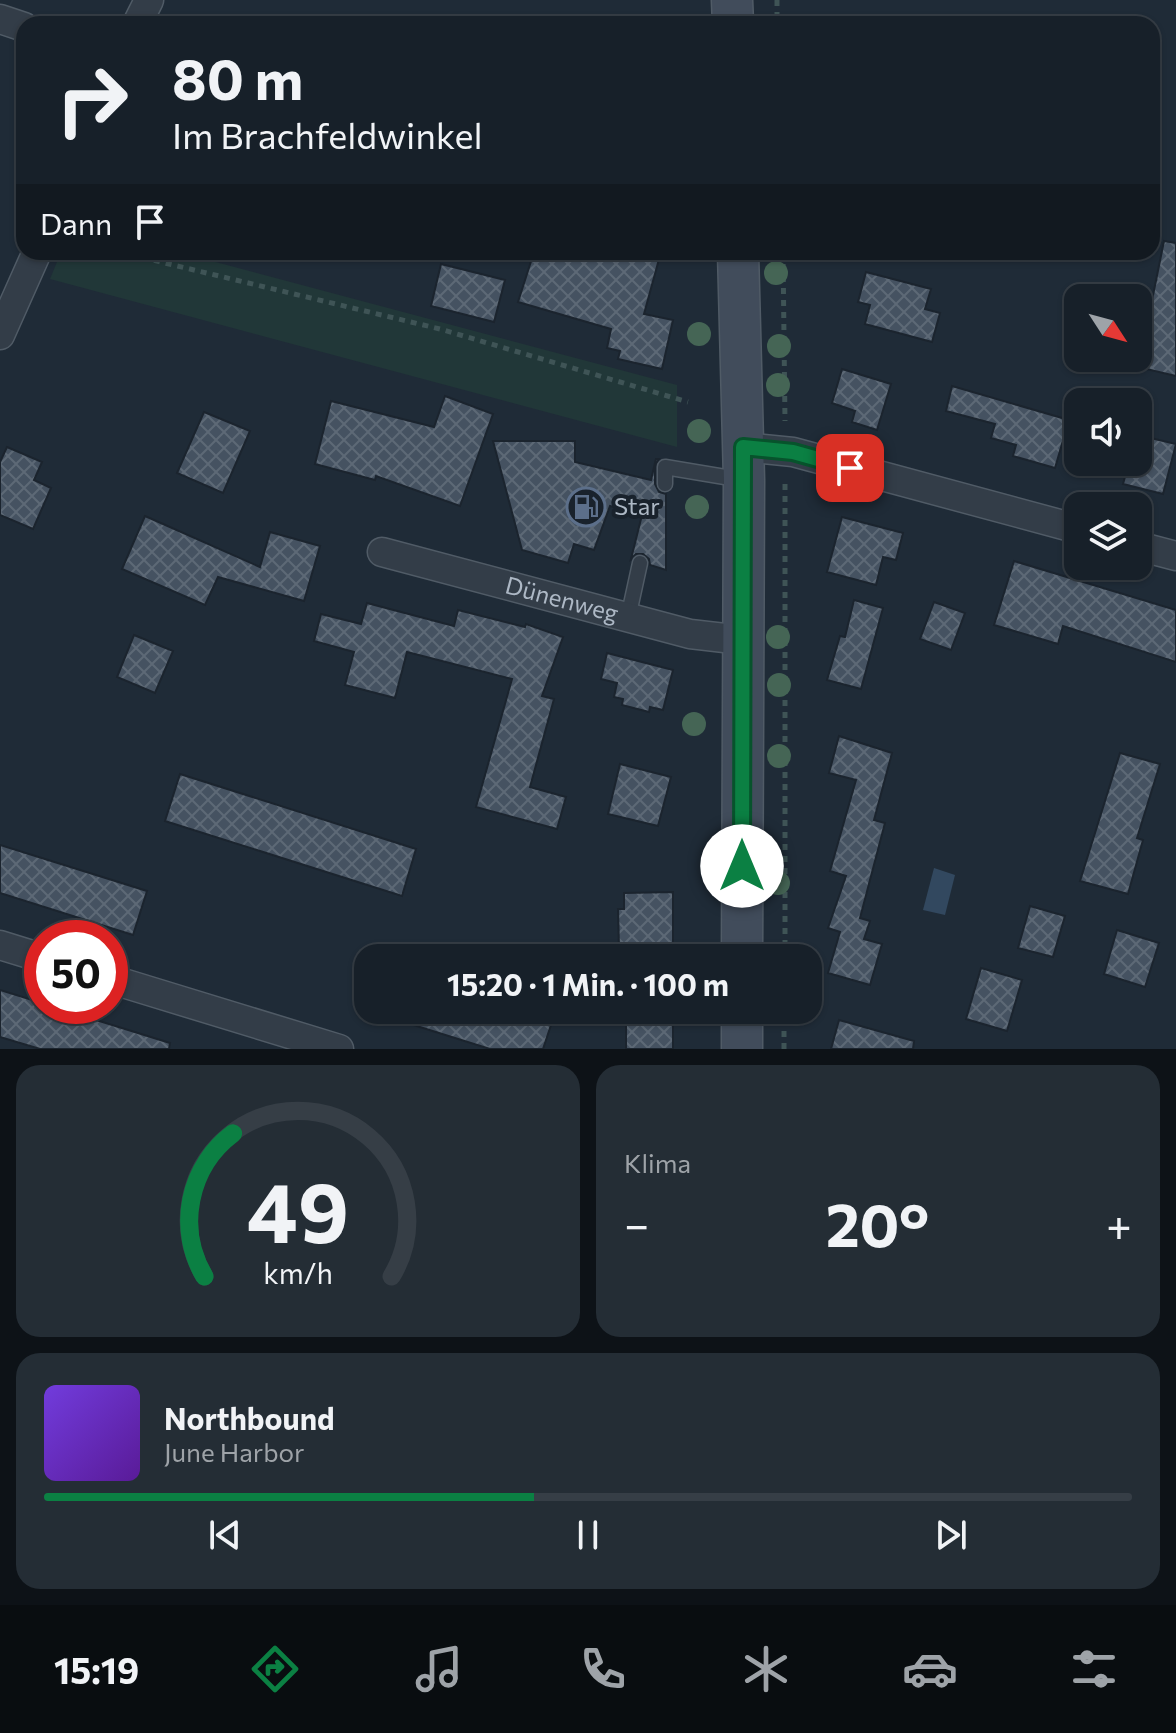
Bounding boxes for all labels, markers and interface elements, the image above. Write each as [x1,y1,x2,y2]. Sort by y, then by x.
text: 80 m [172,43,303,112]
icon: right [40,48,144,152]
text: Im Brachfeldwinkel [172,112,483,156]
icon: arrive [128,200,172,244]
text: Dann [40,204,112,241]
north arrow [1064,284,1152,372]
map controls [1064,284,1152,580]
button: sound [1064,388,1152,476]
pin [816,434,884,502]
icon: arrive [828,446,872,490]
fuel station icon: Star [565,486,607,528]
place label: Star [614,491,660,520]
button: layers [1064,492,1152,580]
street label: Dünenweg [503,570,622,627]
position arrow [700,824,784,908]
speed limit sign: 50 [24,920,128,1024]
text: 15:20 · 1 Min. · 100 m [447,965,729,1002]
text: Klima [624,1147,691,1178]
text: 49 [247,1158,349,1260]
text: 20° [826,1186,929,1259]
text: − [624,1196,649,1250]
text: + [1106,1196,1132,1250]
text: km/h [263,1255,333,1290]
text: Northbound [164,1399,335,1436]
text: June Harbor [164,1436,304,1467]
icon: previous [203,1513,247,1557]
icon: pause [566,1513,610,1557]
icon: next [929,1513,973,1557]
icon: directions [247,1641,303,1697]
icon: music [411,1641,467,1697]
icon: phone [575,1641,631,1697]
icon: climate [738,1641,794,1697]
icon: car [902,1641,958,1697]
icon: filters [1066,1641,1122,1697]
text: 15:19 [54,1647,139,1691]

